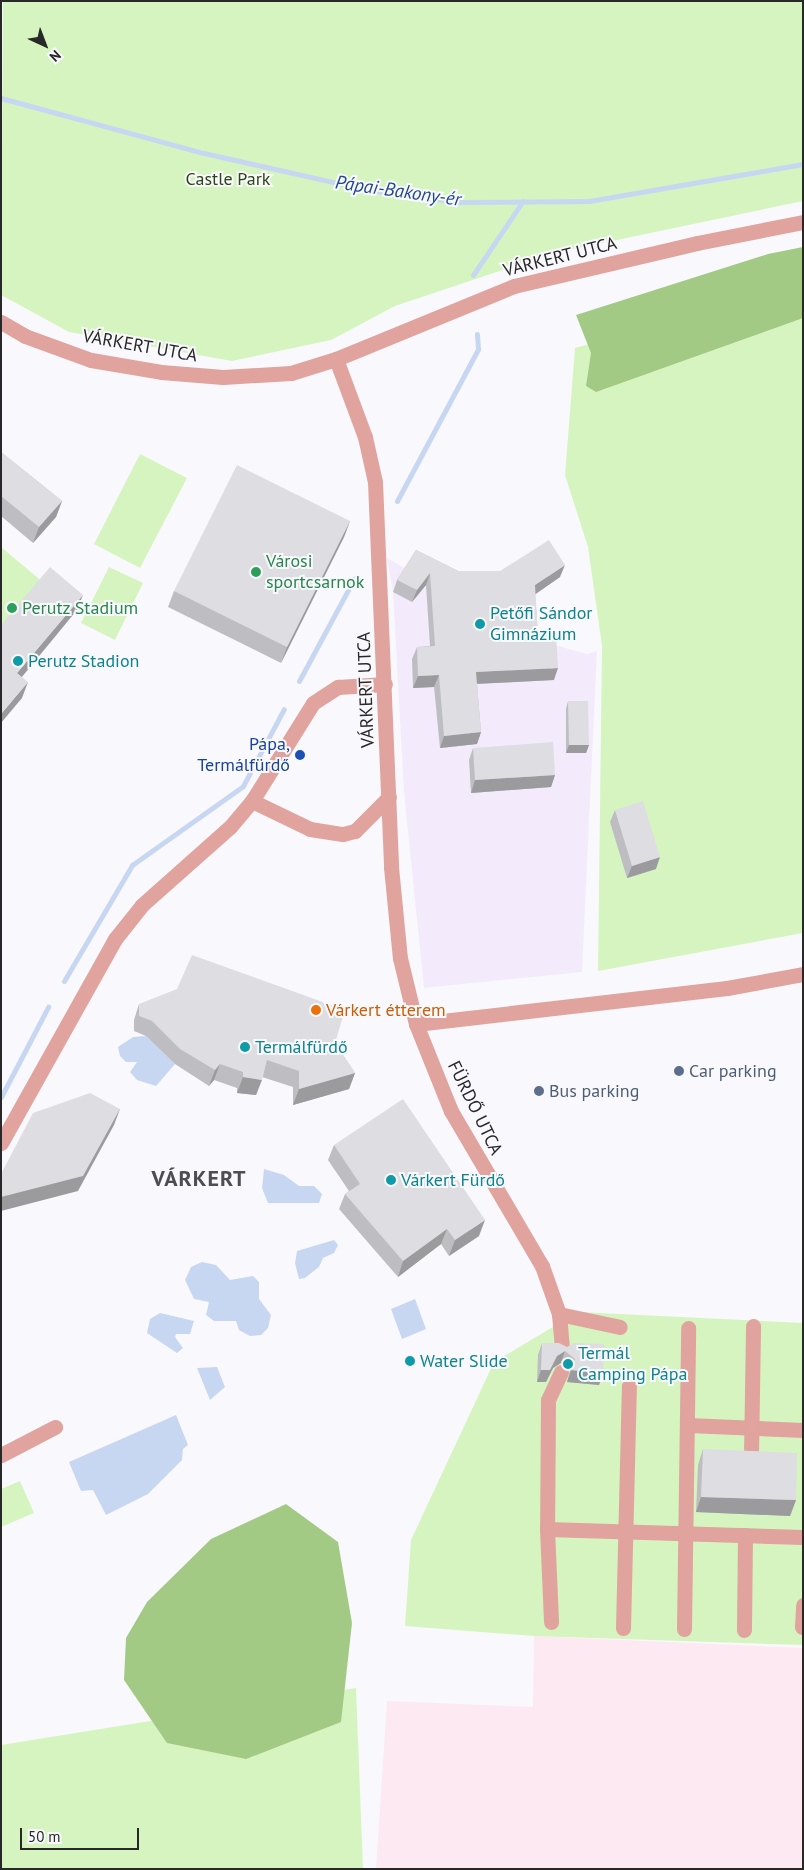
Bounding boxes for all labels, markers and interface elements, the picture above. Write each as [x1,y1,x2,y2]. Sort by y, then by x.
north arrow [20,20,70,70]
text: N [46,46,65,66]
park label: Castle Park [186,168,270,190]
water label: Pápai-Bakony-ér [334,171,462,211]
street label: VÁRKERT UTCA [501,232,619,282]
street label: VÁRKERT UTCA [81,325,199,367]
place label: Városi sportcsarnok [266,551,364,594]
marker: Városi sportcsarnok [250,566,262,578]
place label: Perutz Stadium [22,597,139,619]
marker: Perutz Stadium [6,602,18,614]
place label: Petőfi Sándor Gimnázium [490,603,592,646]
marker: Petőfi Sándor Gimnázium [474,618,486,630]
street label: VÁRKERT UTCA [353,631,379,749]
place label: Perutz Stadion [28,650,140,672]
marker: Perutz Stadion [12,655,24,667]
place label: Pápa, Termálfürdő [197,734,290,776]
marker: Pápa, Termálfürdő [294,749,306,761]
place label: Várkert étterem [326,999,446,1021]
marker: Várkert étterem [310,1004,322,1016]
place label: Termálfürdő [255,1036,348,1058]
marker: Termálfürdő [239,1041,251,1053]
street label: FÜRDŐ UTCA [443,1058,507,1158]
place label: Car parking [689,1060,777,1082]
marker: Car parking [673,1065,685,1077]
place label: Bus parking [549,1080,639,1102]
marker: Bus parking [533,1085,545,1097]
district label: VÁRKERT [151,1166,247,1192]
place label: Várkert Fürdő [401,1169,505,1191]
marker: Várkert Fürdő [385,1174,397,1186]
place label: Termál Camping Pápa [578,1343,687,1386]
place label: Water Slide [420,1350,508,1372]
marker: Water Slide [404,1355,416,1367]
marker: Termál Camping Pápa [562,1358,574,1370]
scale bar [22,1818,141,1850]
text: 50 m [28,1827,61,1846]

